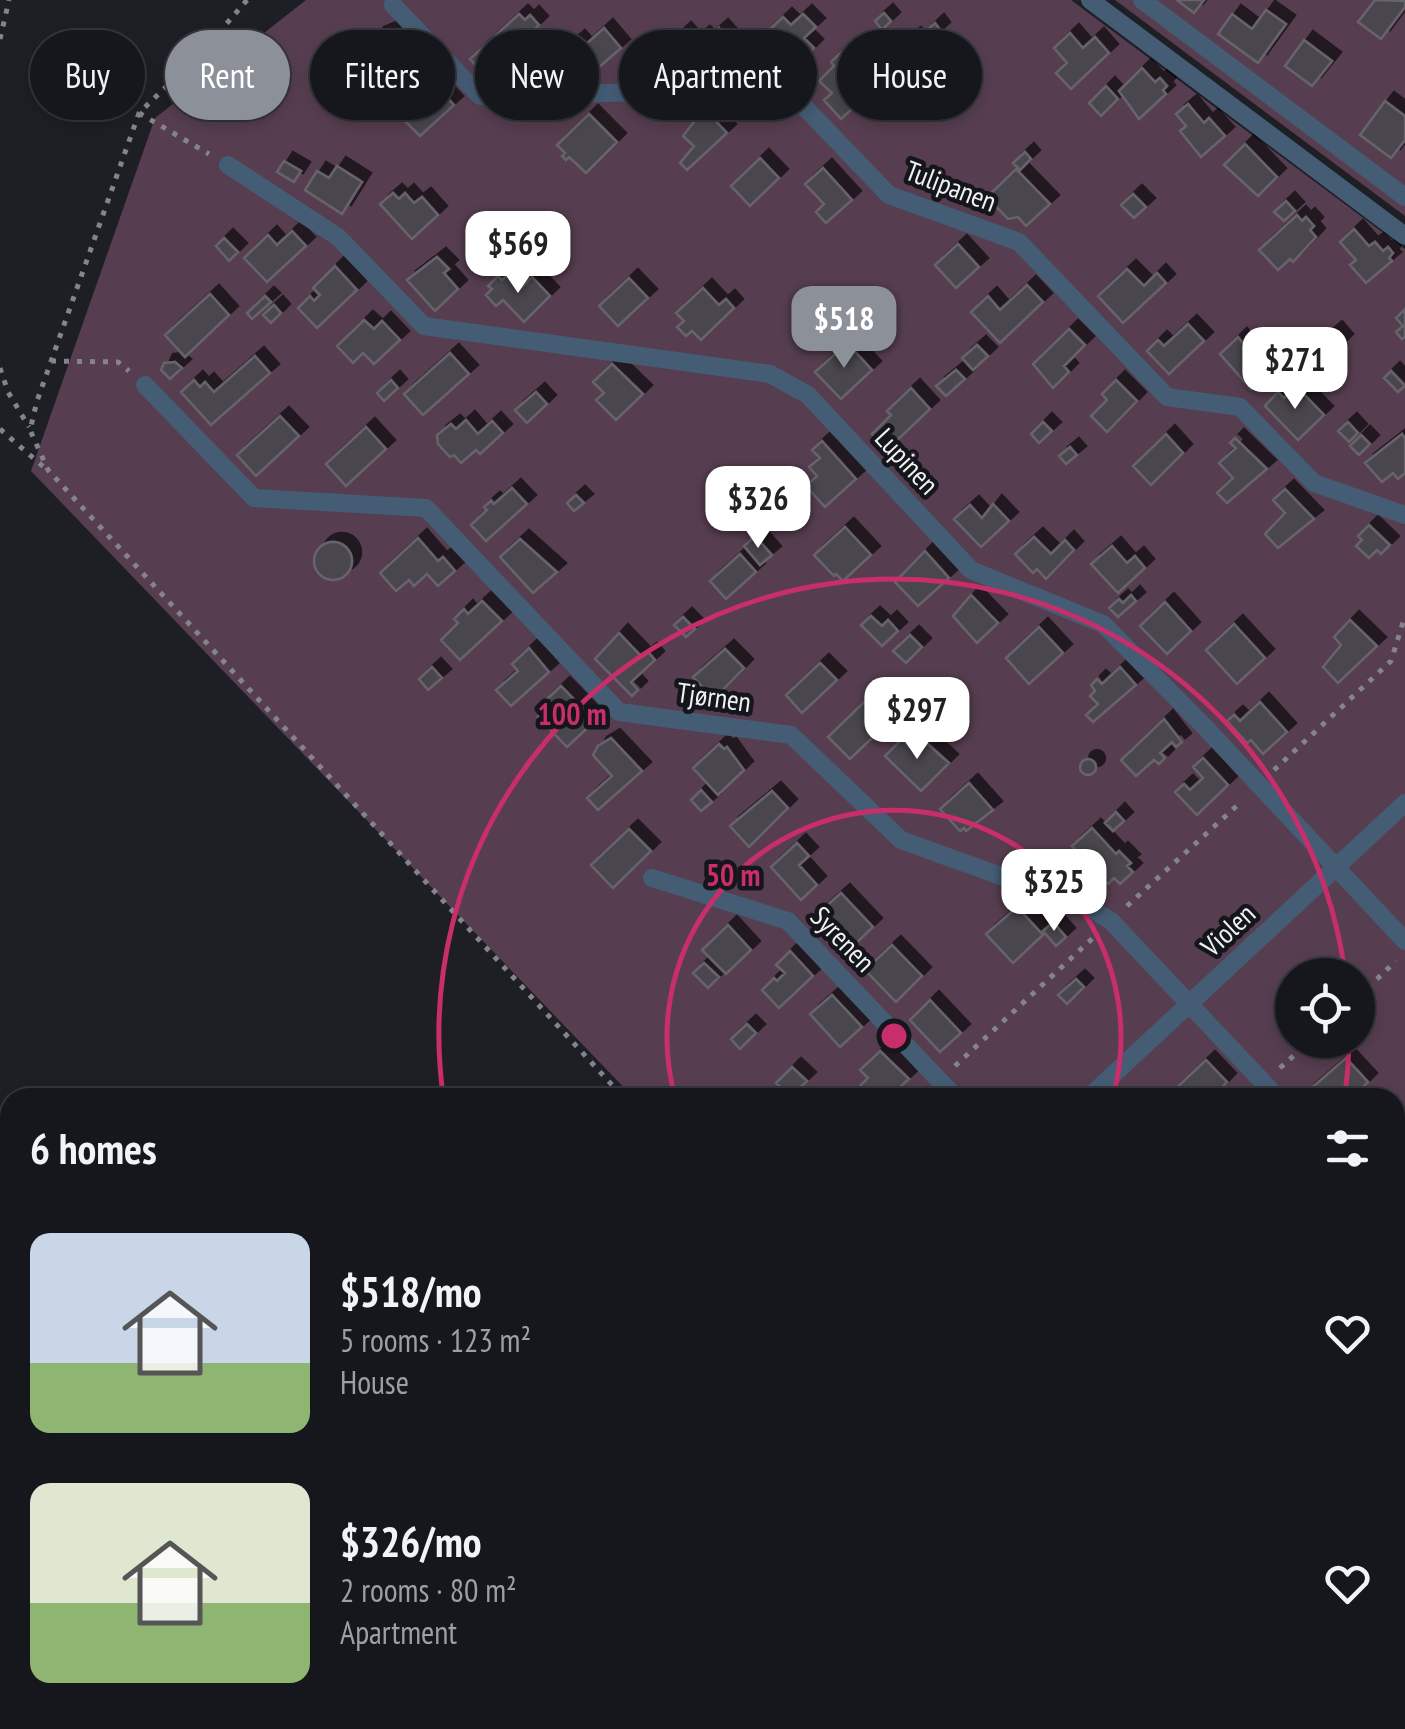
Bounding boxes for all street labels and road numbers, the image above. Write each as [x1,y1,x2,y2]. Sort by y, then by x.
street label: Tulipanen [900,151,1002,220]
street label: Lupinen [867,420,947,502]
street label: Tjørnen [675,673,754,720]
street label: Violen [1192,895,1263,965]
street label: Syrenen [803,898,884,980]

